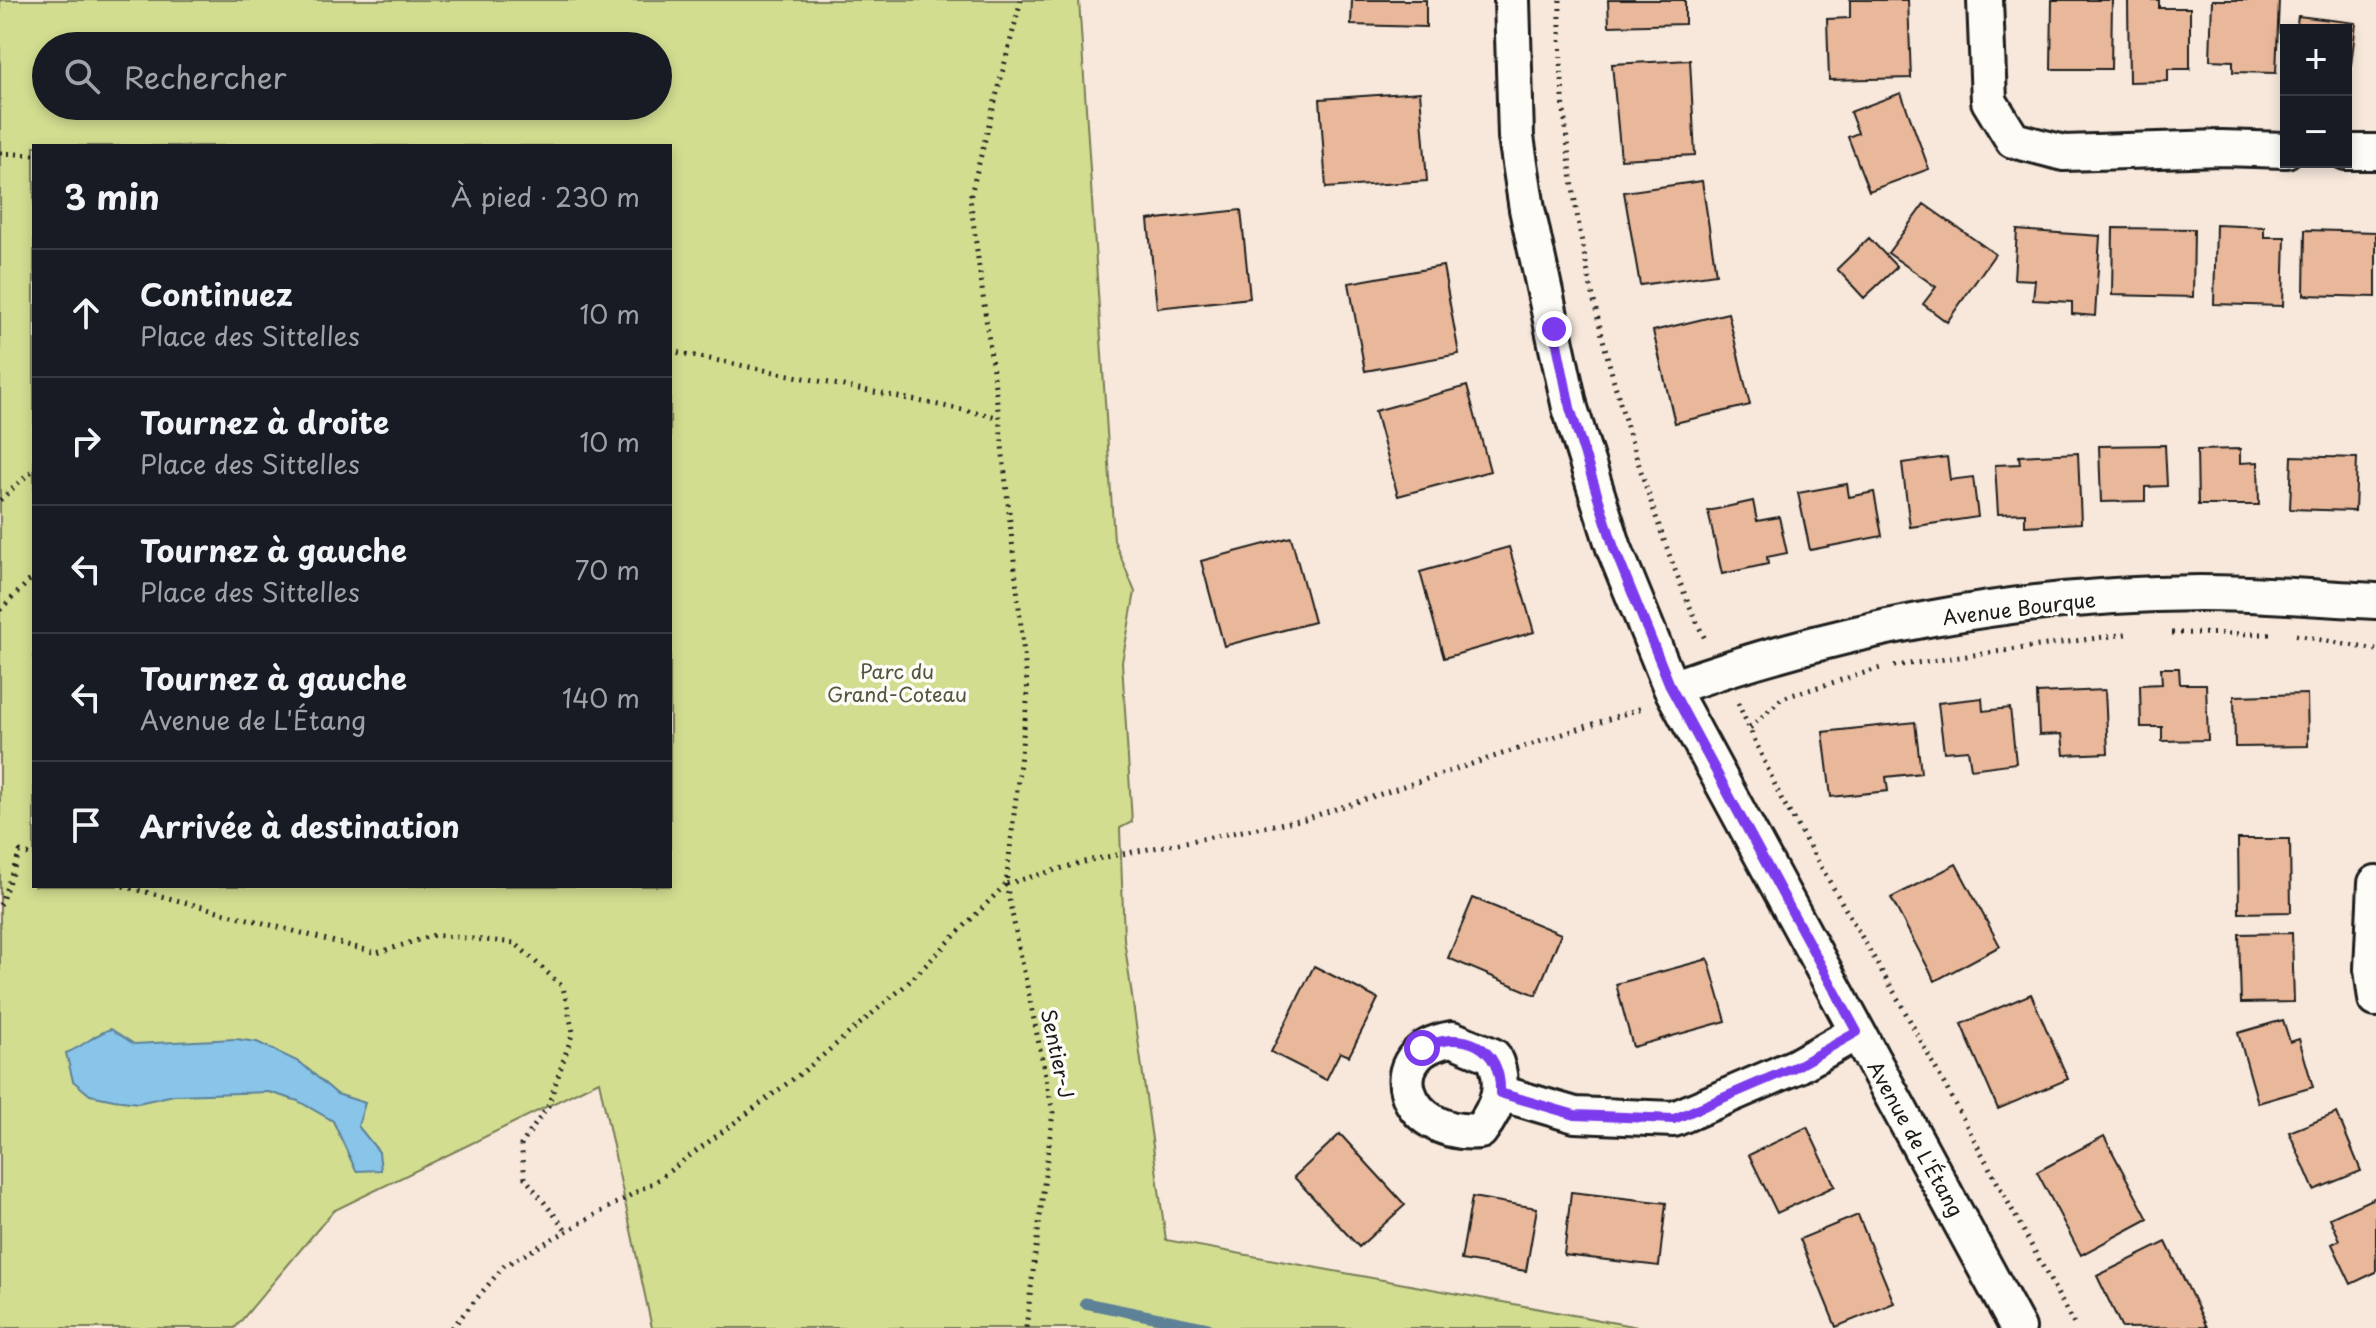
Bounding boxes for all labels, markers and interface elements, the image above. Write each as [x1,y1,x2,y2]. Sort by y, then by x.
map controls [2280,24,2352,168]
button: + [2280,24,2352,96]
search box [32,32,672,120]
icon: search [60,54,104,98]
text: Rechercher [124,54,287,99]
button: − [2280,96,2352,168]
text: 3 min [64,170,160,222]
text: À pied · 230 m [451,177,640,216]
text: Continuez [140,271,293,316]
icon: ahead [64,291,108,335]
text: 10 m [579,294,640,333]
route end [1536,311,1572,347]
text: Place des Sittelles [140,316,360,355]
text: Tournez à droite [140,399,389,444]
icon: right [64,419,108,463]
text: 10 m [579,422,640,461]
text: Place des Sittelles [140,444,360,483]
text: Tournez à gauche [140,527,407,572]
icon: left [64,547,108,591]
text: 70 m [575,550,640,589]
text: Place des Sittelles [140,572,360,611]
street label: Avenue Bourque [1941,584,2097,632]
text: Tournez à gauche [140,655,407,700]
park label: Parc du Grand-Coteau [827,656,967,709]
icon: left [64,675,108,719]
text: 140 m [562,678,640,717]
text: Avenue de L'Étang [140,700,366,739]
icon: arrive [64,803,108,847]
text: Arrivée à destination [140,803,460,848]
street label: Sentier-J [1034,1006,1082,1101]
route start [1404,1030,1440,1066]
street label: Avenue de L'Étang [1861,1055,1971,1222]

